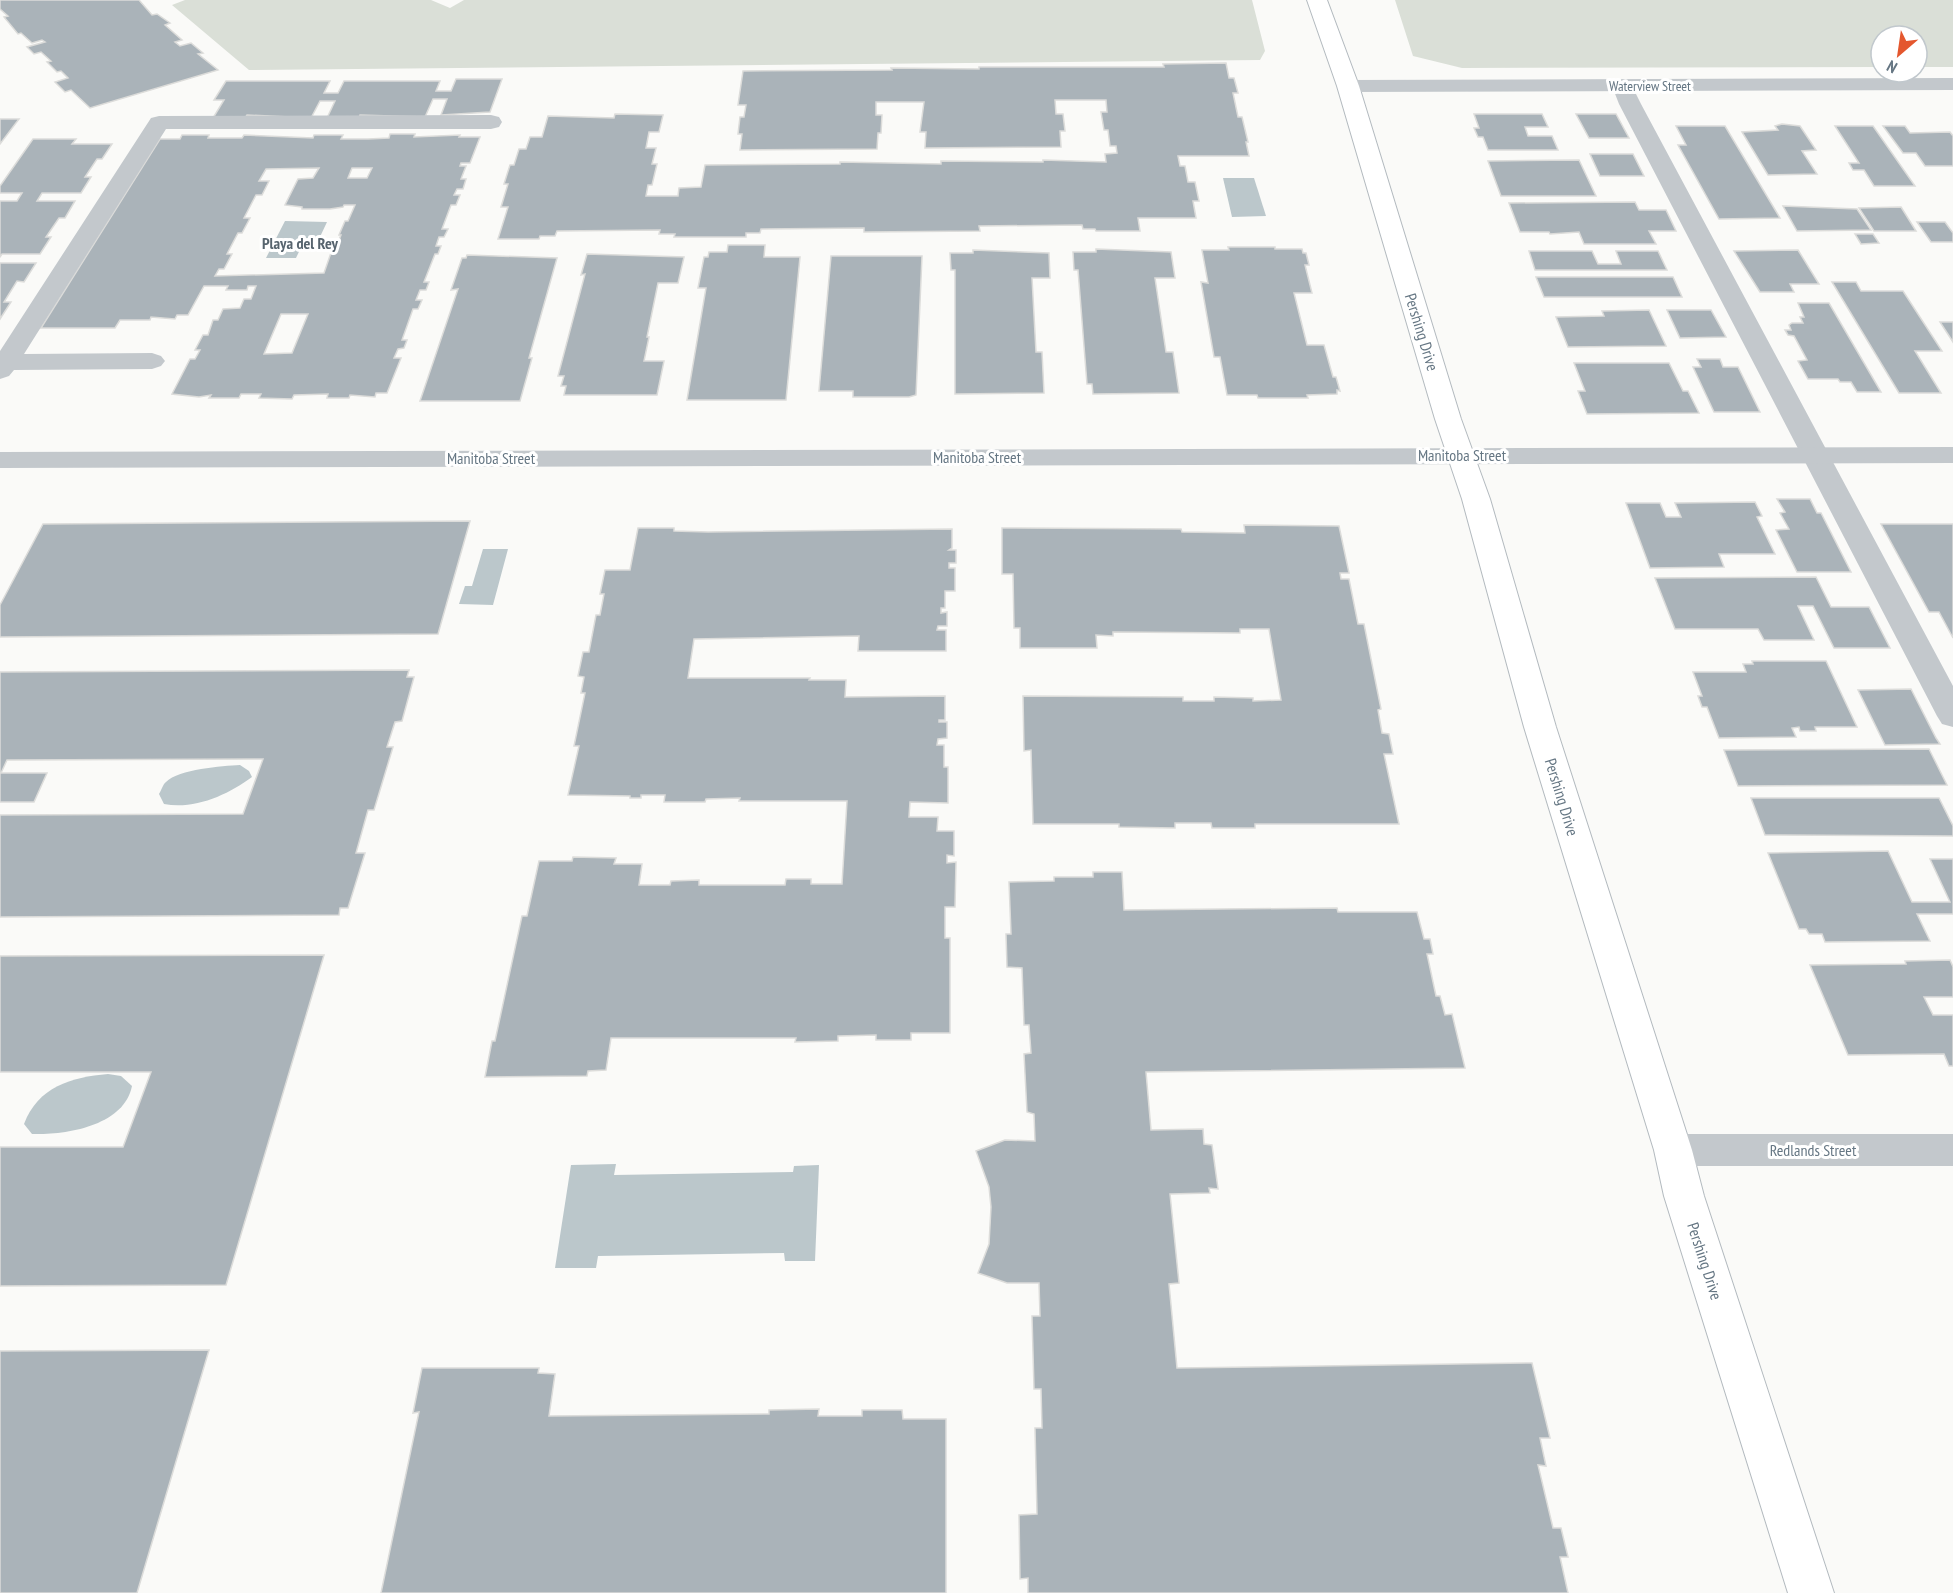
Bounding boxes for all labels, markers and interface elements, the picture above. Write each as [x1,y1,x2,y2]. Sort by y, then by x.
north arrow [1869,24,1929,84]
text: N [1883,56,1900,78]
street label: Waterview Street [1609,77,1691,95]
district label: Playa del Rey [262,233,339,253]
street label: Pershing Drive [1401,291,1443,373]
street label: Manitoba Street [1418,445,1507,465]
street label: Manitoba Street [933,447,1022,467]
street label: Manitoba Street [447,448,536,468]
street label: Pershing Drive [1541,756,1583,838]
street label: Redlands Street [1770,1140,1857,1160]
street label: Pershing Drive [1683,1220,1727,1302]

